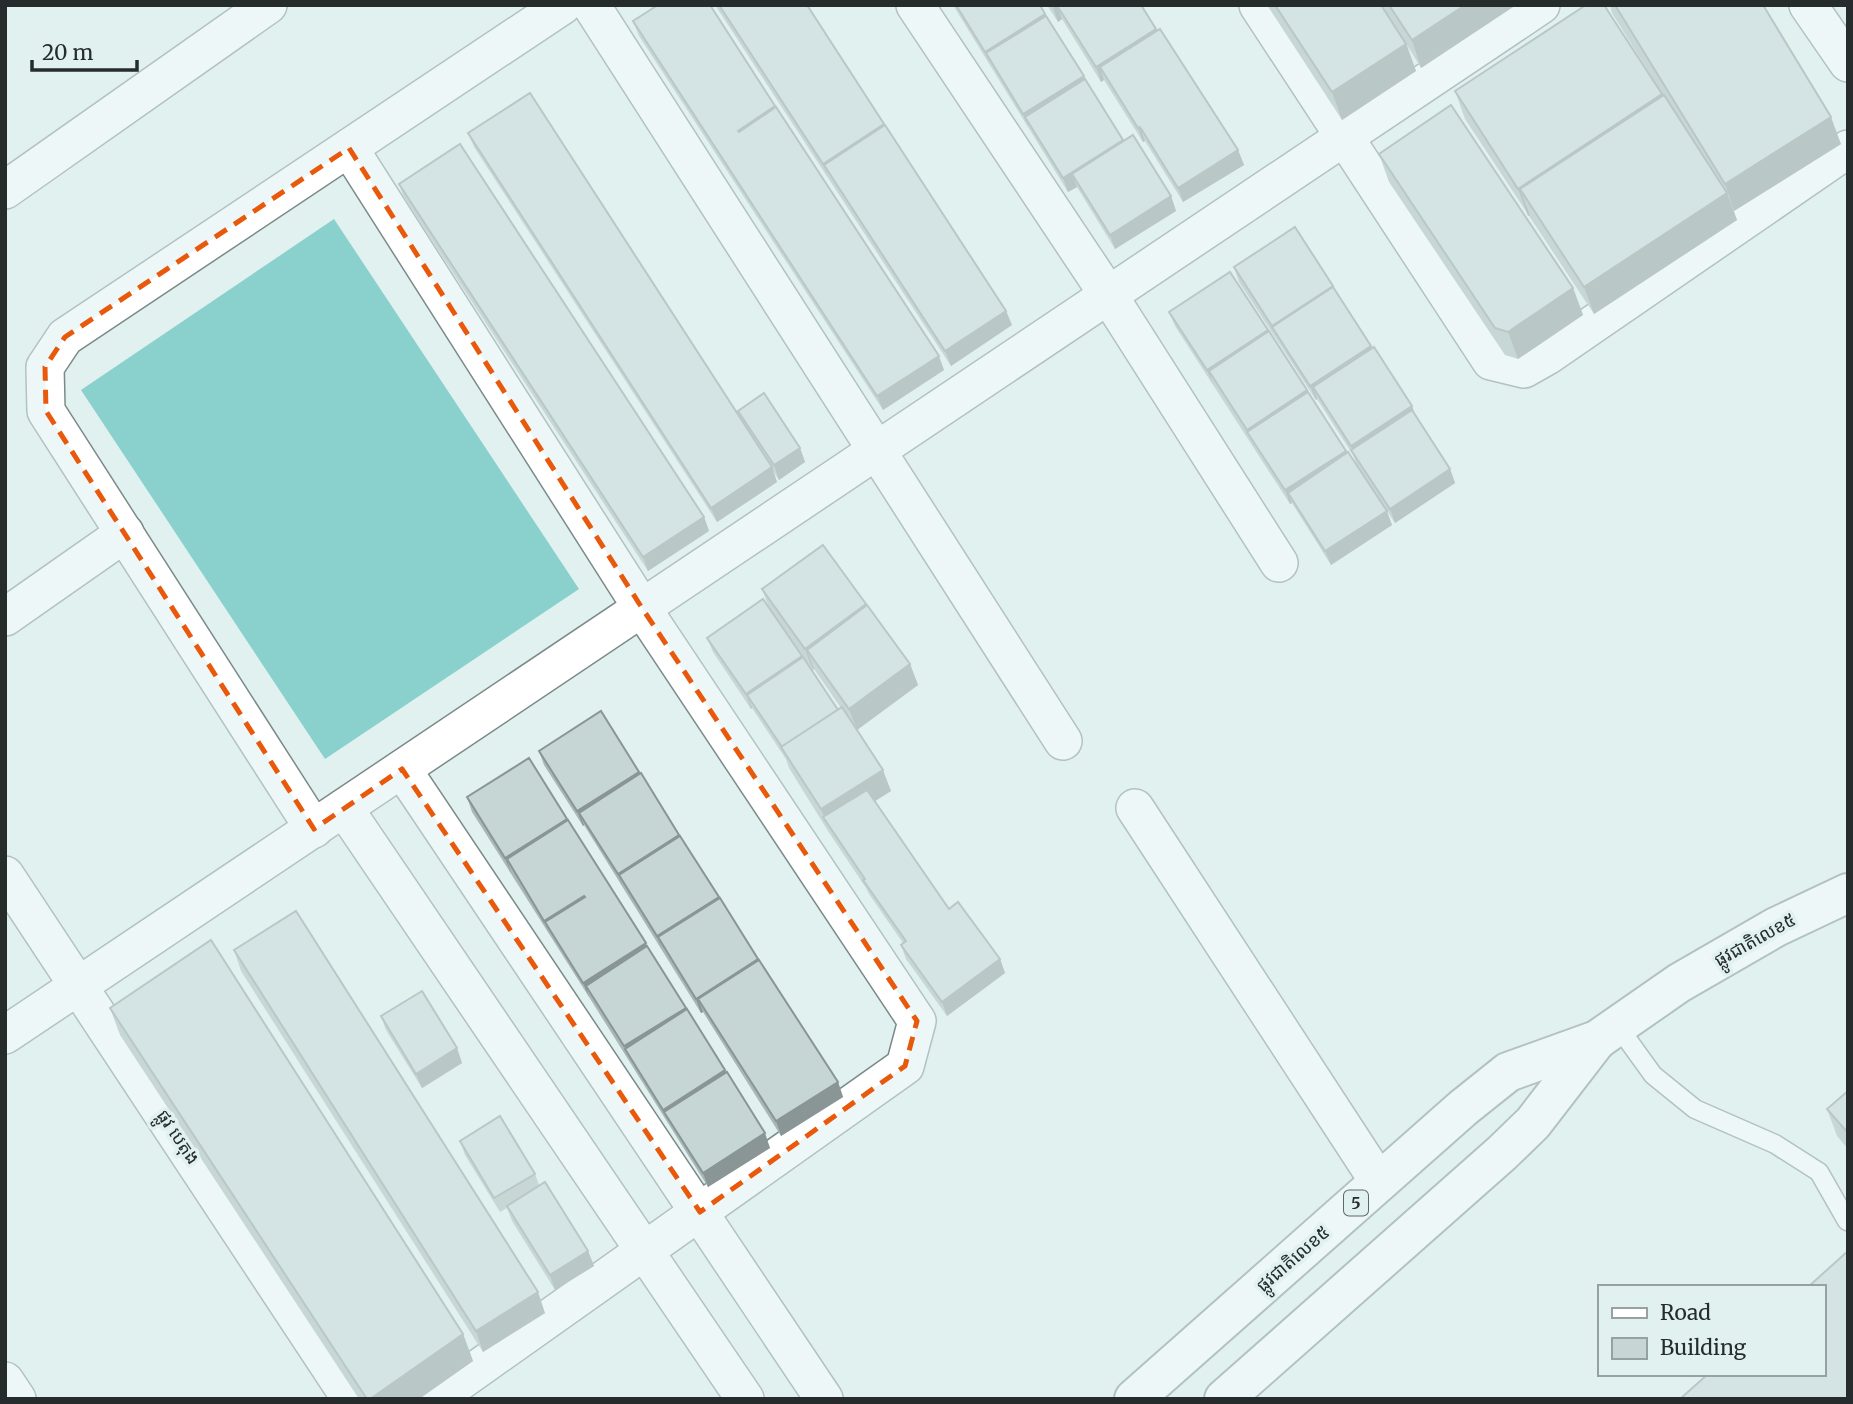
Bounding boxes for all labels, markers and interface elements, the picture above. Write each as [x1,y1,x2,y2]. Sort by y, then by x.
scale bar [32,28,136,72]
text: 20 m [42,39,94,66]
street label: ផ្លូវជាតិលេខ៥ [1710,908,1802,976]
street label: ផ្លូវ បេតុង [147,1105,205,1171]
road number: 5 [1344,1190,1368,1216]
street label: ផ្លូវជាតិលេខ៥ [1251,1220,1338,1301]
legend [1598,1285,1825,1376]
text: Road [1660,1299,1711,1326]
text: Building [1660,1334,1747,1361]

